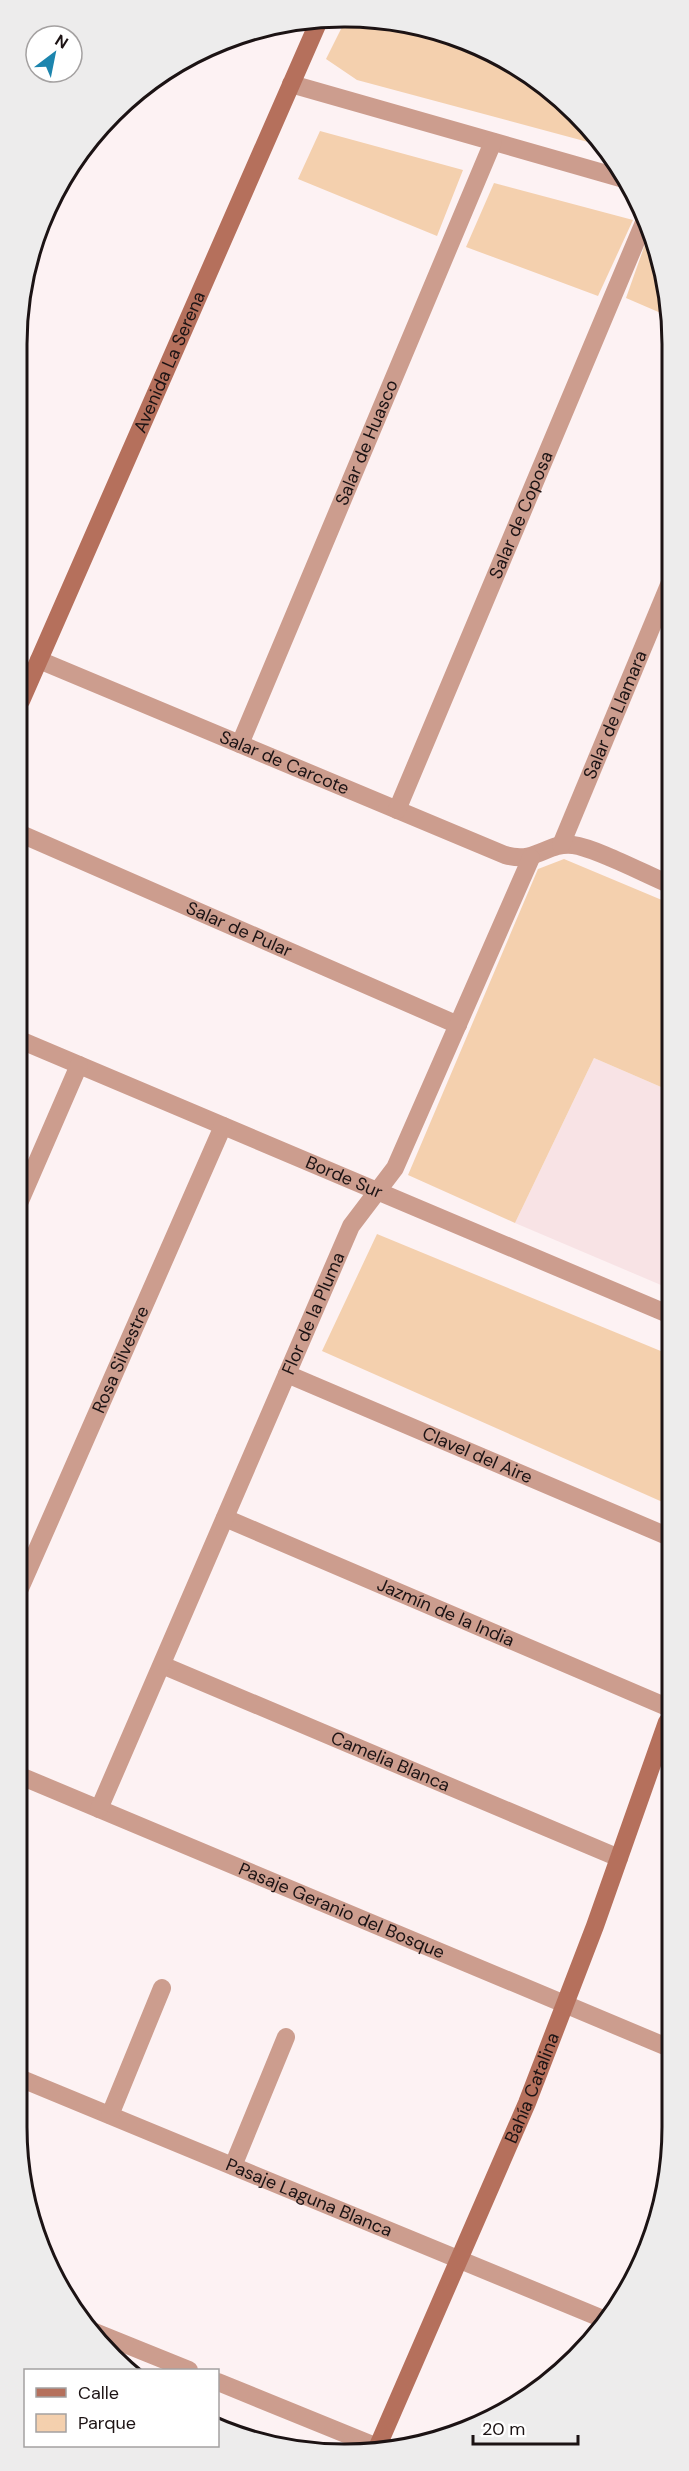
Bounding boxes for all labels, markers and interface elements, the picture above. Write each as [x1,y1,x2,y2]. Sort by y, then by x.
north arrow [24,24,84,84]
text: N [51,30,72,54]
street label: Avenida La Serena [128,287,211,437]
street label: Salar de Huasco [330,376,404,509]
street label: Salar de Coposa [484,448,558,582]
street label: Salar de Llamara [578,647,653,783]
street label: Salar de Carcote [216,725,353,800]
street label: Salar de Pular [182,896,296,963]
street label: Borde Sur [302,1150,387,1204]
street label: Flor de la Pluma [276,1248,350,1378]
street label: Rosa Silvestre [86,1302,155,1417]
street label: Clavel del Aire [419,1421,536,1489]
street label: Jazmín de la India [373,1572,518,1652]
street label: Camelia Blanca [327,1726,454,1797]
street label: Pasaje Geranio del Bosque [235,1857,448,1965]
street label: Bahía Catalina [499,2029,565,2147]
street label: Pasaje Laguna Blanca [222,2153,396,2243]
legend [24,2369,219,2447]
text: Calle [78,2381,119,2405]
scale bar [473,2408,578,2446]
text: Parque [78,2411,136,2435]
text: 20 m [482,2417,525,2441]

